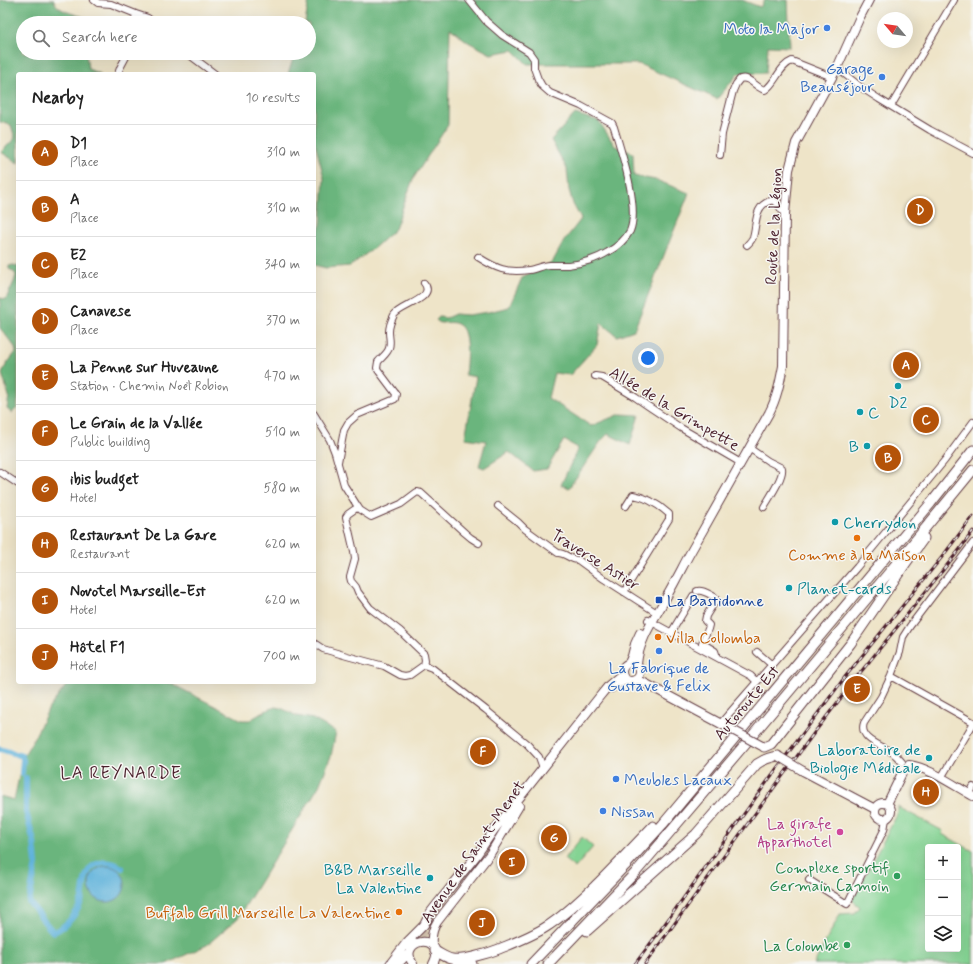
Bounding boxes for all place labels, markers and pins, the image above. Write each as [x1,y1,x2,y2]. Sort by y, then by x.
place label: Moto la Major [724,19,820,40]
marker: Moto la Major [822,23,832,33]
place label: Garage Beauséjour [800,59,874,98]
marker: Garage Beauséjour [877,72,887,82]
pin: D [907,196,933,226]
pin: A [893,350,919,380]
marker: D2 [893,381,903,391]
place label: D2 [889,393,908,414]
place label: C [868,403,879,424]
pin: C [913,405,939,435]
marker: C [855,407,865,417]
place label: B [849,437,859,458]
marker: B [862,441,872,451]
pin: B [875,443,901,473]
place label: Cherrydon [843,513,916,534]
marker: Cherrydon [830,517,840,527]
marker: Comme à la Maison [852,533,862,543]
place label: Comme à la Maison [788,545,926,566]
place label: Planet-cards [797,579,891,600]
marker: Planet-cards [784,583,794,593]
place label: La Bastidonne [667,591,765,612]
marker: La Bastidonne [654,595,664,605]
place label: Villa Collomba [666,628,761,649]
marker: Villa Collomba [653,632,663,642]
marker: La Fabrique de Gustave & Felix [654,646,664,656]
place label: La Fabrique de Gustave & Felix [607,658,711,697]
pin: E [844,674,870,704]
pin: F [470,737,496,767]
place label: Laboratoire de Biologie Médicale [810,740,921,780]
marker: Laboratoire de Biologie Médicale [924,753,934,763]
place label: Meubles Lacaux [624,770,732,791]
marker: Meubles Lacaux [611,774,621,784]
pin: H [913,777,939,807]
place label: Nissan [611,802,655,823]
marker: Nissan [598,806,608,816]
place label: La girafe Apparthotel [757,814,832,854]
pin: G [541,823,567,853]
marker: La girafe Apparthotel [835,827,845,837]
pin: I [499,847,525,877]
place label: Complexe sportif Germain Camoin [769,858,889,897]
place label: B&B Marseille La Valentine [324,860,422,899]
marker: Complexe sportif Germain Camoin [892,871,902,881]
marker: B&B Marseille La Valentine [425,873,435,883]
place label: Buffalo Grill Marseille La Valentine [146,903,391,924]
marker: Buffalo Grill Marseille La Valentine [394,907,404,917]
pin: J [469,908,495,938]
place label: La Colombe [763,936,840,957]
marker: La Colombe [842,940,852,950]

